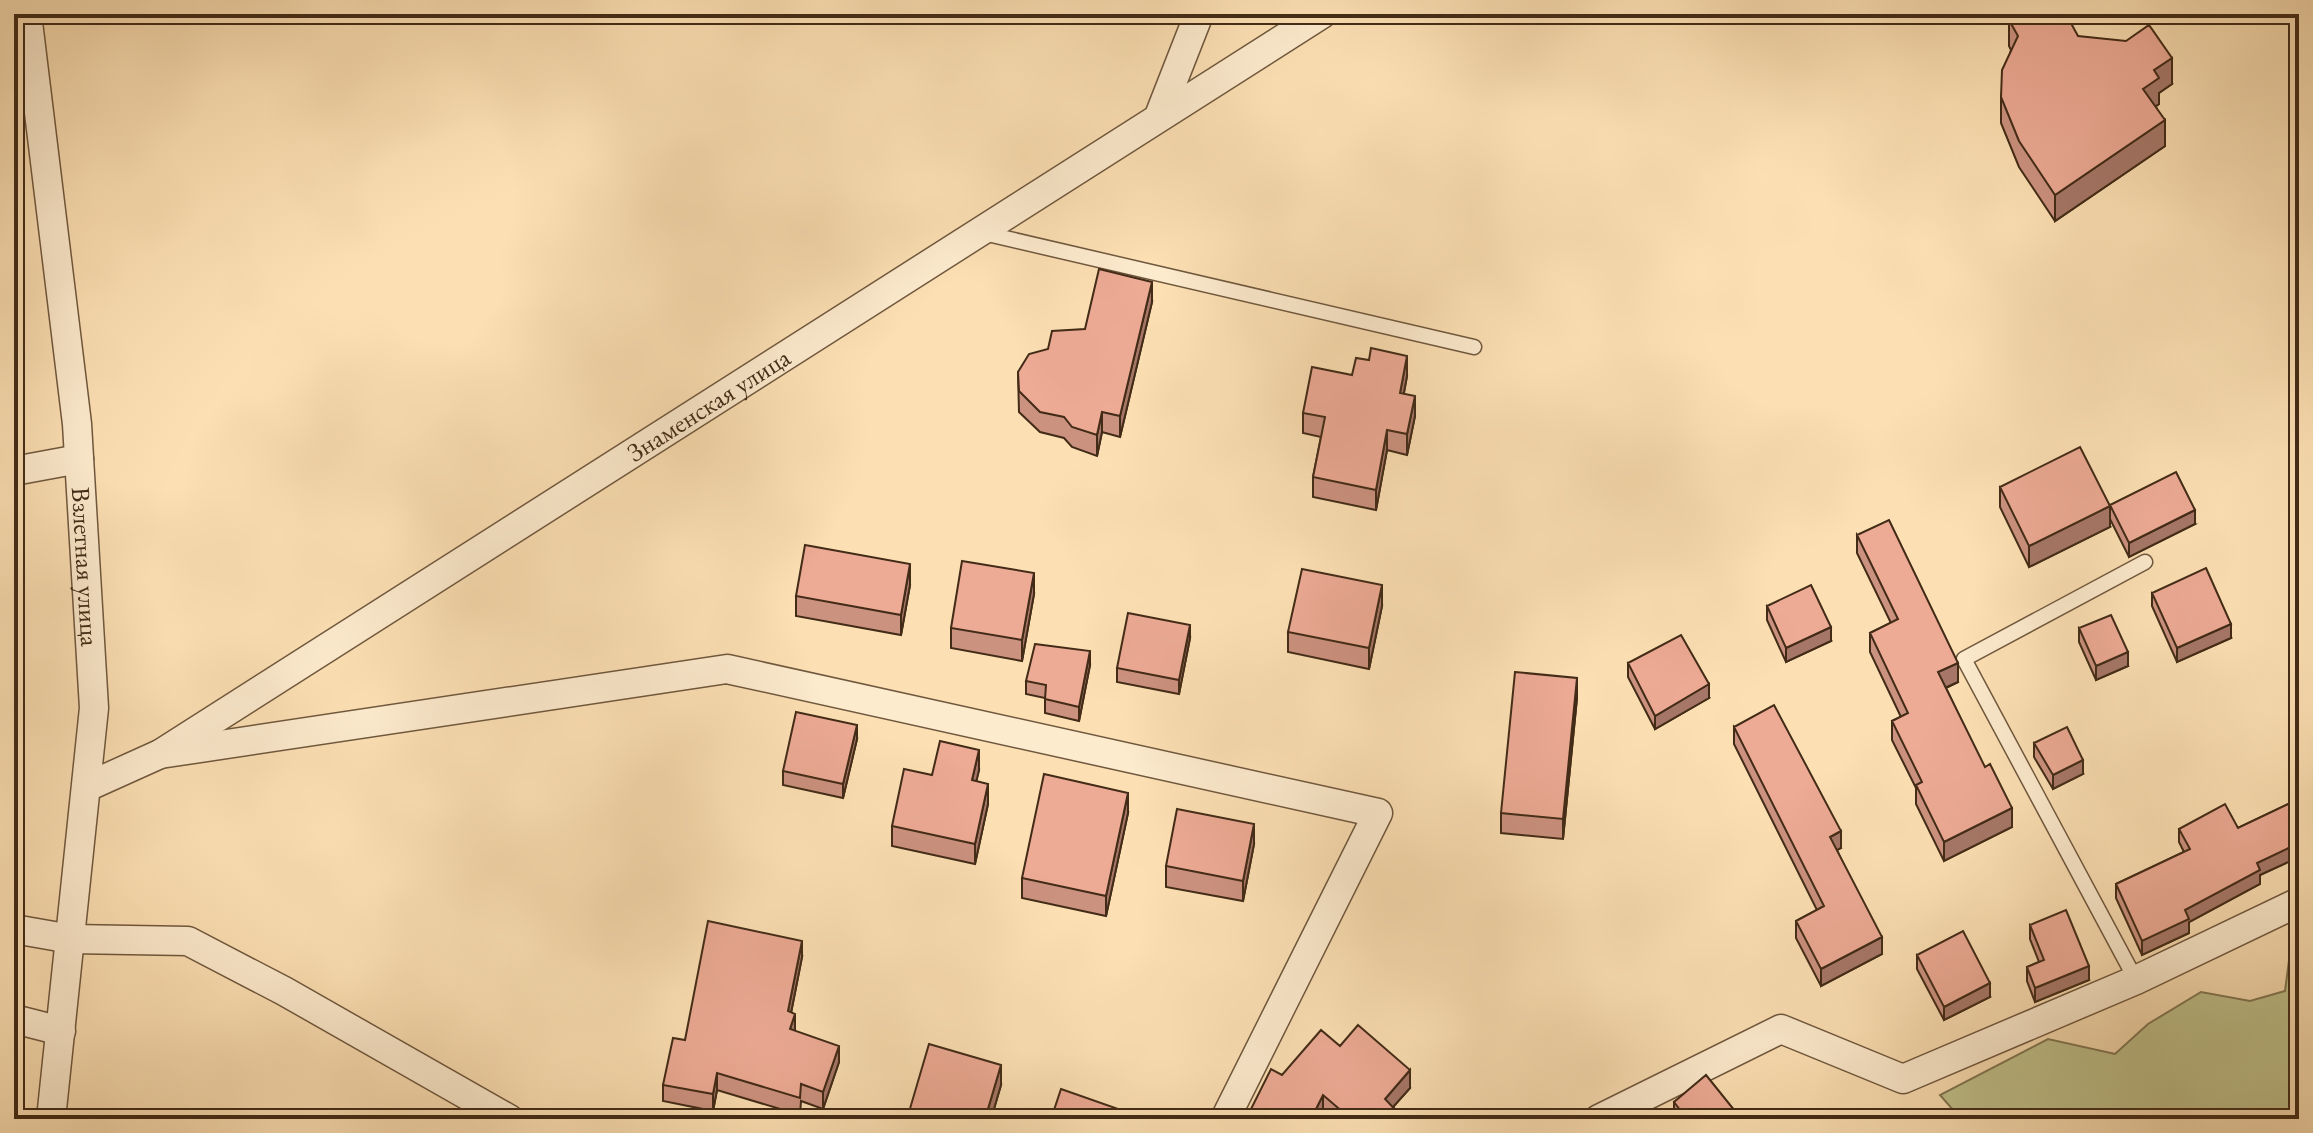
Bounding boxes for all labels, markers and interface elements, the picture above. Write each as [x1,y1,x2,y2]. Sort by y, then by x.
street label: Знаменская улица [620,340,797,469]
street label: Взлетная улица [64,486,107,648]

